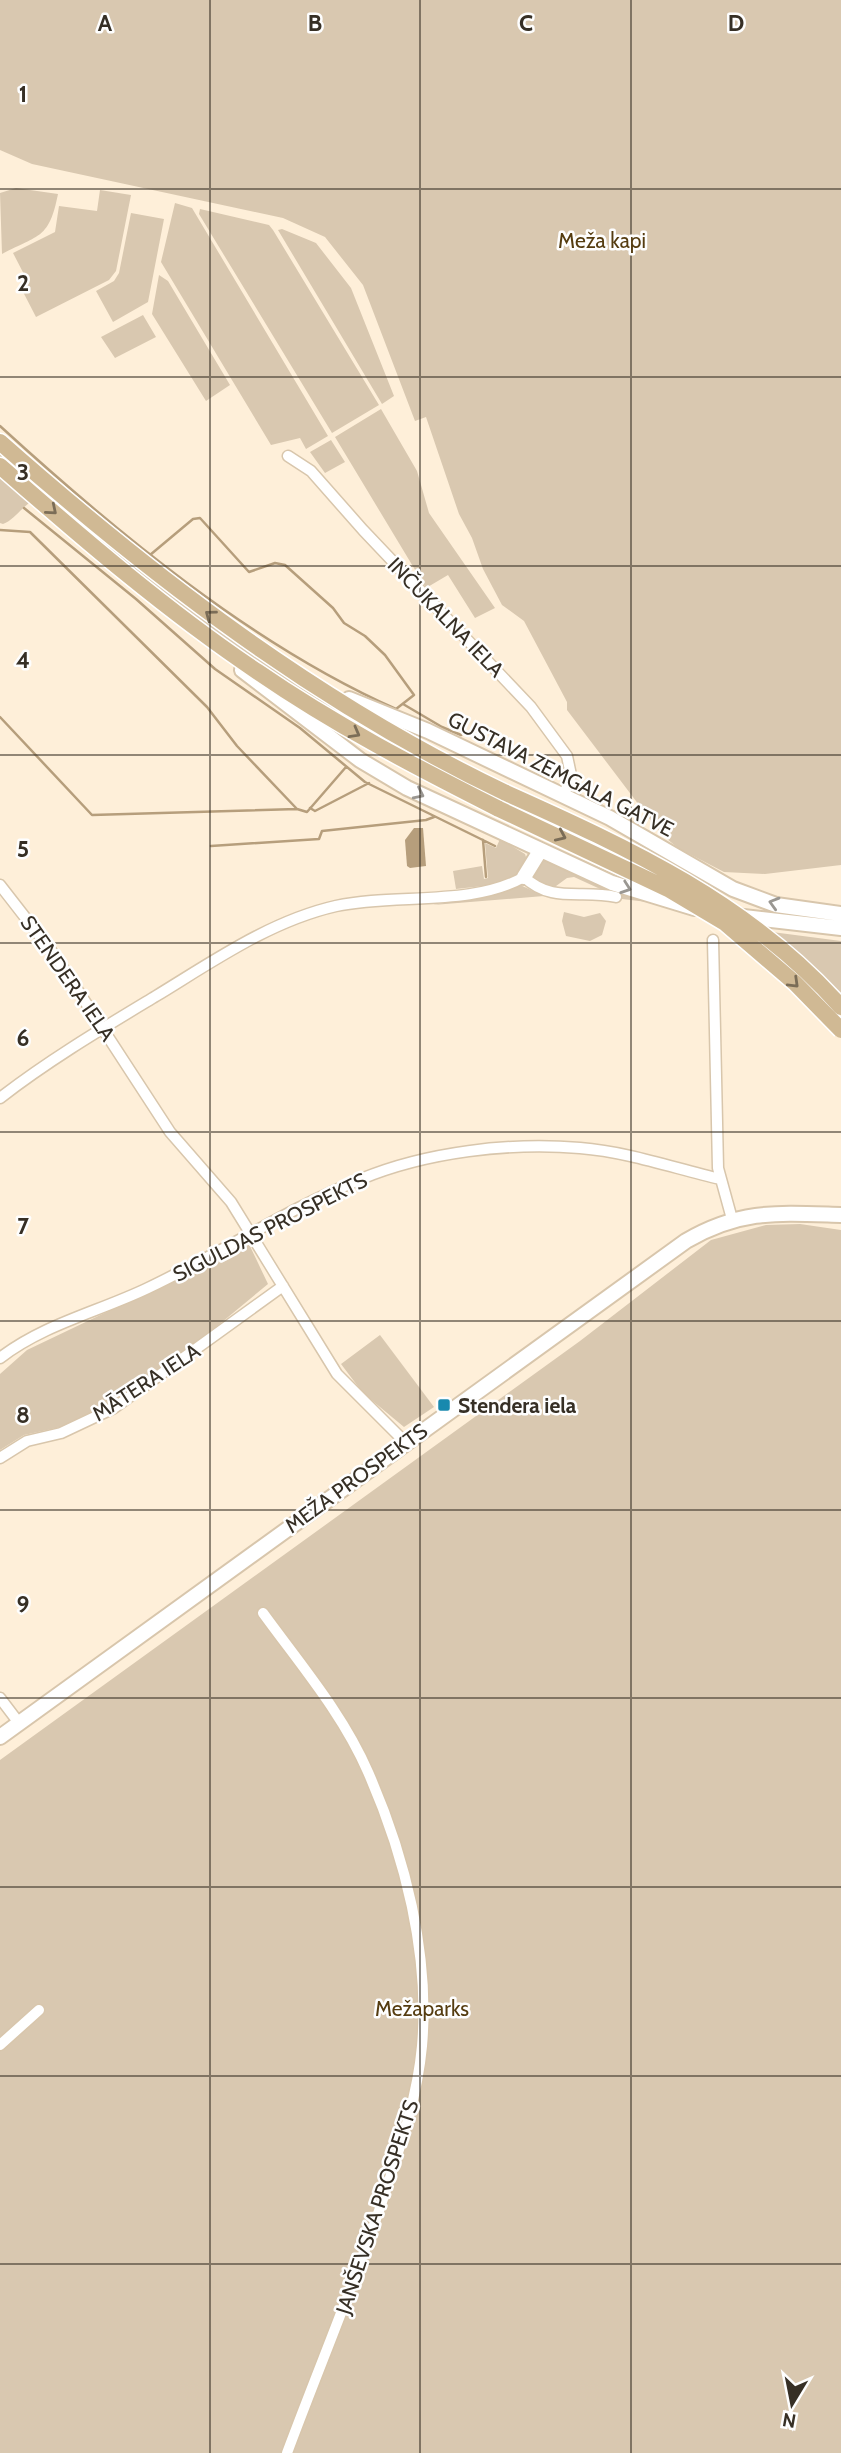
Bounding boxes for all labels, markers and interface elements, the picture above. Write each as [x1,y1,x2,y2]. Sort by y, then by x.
text: A [98,9,113,37]
text: B [308,9,322,37]
text: C [519,9,533,37]
text: D [728,9,744,37]
text: 1 [19,80,27,108]
park label: Meža kapi [558,228,646,253]
text: 2 [17,269,29,297]
text: 3 [17,458,29,486]
one-way arrow [43,502,56,514]
street label: INČUKALNA IELA [383,552,509,682]
one-way arrow [206,610,218,623]
text: 4 [16,646,30,674]
street label: GUSTAVA ZEMGALA GATVE [444,706,678,842]
one-way arrow [348,725,360,738]
one-way arrow [412,786,424,800]
one-way arrow [554,828,567,842]
text: 5 [17,835,29,863]
one-way arrow [620,879,632,894]
one-way arrow [768,897,780,912]
street label: STENDERA IELA [15,910,121,1046]
one-way arrow [786,974,799,987]
text: 6 [17,1024,29,1052]
street label: SIGULDAS PROSPEKTS [169,1167,371,1287]
text: 7 [17,1212,29,1240]
street label: MĀTERA IELA [87,1338,205,1426]
place label: Stendera iela [458,1393,577,1418]
marker: Stendera iela [436,1397,452,1413]
text: 8 [16,1401,30,1429]
street label: MEŽA PROSPEKTS [279,1417,432,1538]
text: 9 [17,1590,29,1618]
park label: Mežaparks [375,1996,469,2021]
street label: JANŠEVSKA PROSPEKTS [330,2097,423,2318]
north arrow [757,2369,827,2439]
text: N [781,2408,798,2433]

